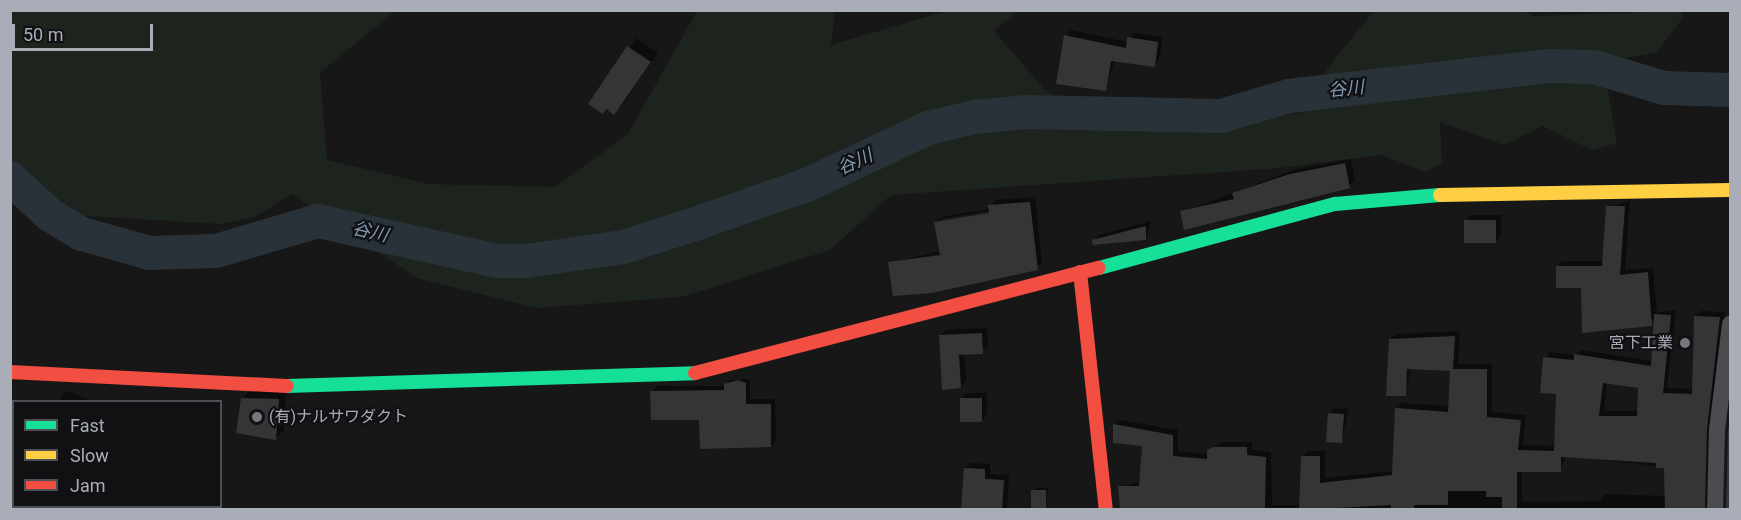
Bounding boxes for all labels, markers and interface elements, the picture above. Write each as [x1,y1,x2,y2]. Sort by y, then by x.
scale bar [15,12,156,50]
text: 50 m [23,24,63,45]
water label: 谷川 [1327,76,1365,102]
water label: 谷川 [834,145,876,179]
water label: 谷川 [350,217,390,247]
place label: 宮下工業 [1609,333,1673,353]
marker: 宮下工業 [1678,336,1692,350]
legend [12,400,222,508]
place label: (有)ナルサワダクト [269,407,408,427]
marker: (有)ナルサワダクト [250,410,264,424]
text: Fast [70,415,105,436]
text: Slow [70,445,109,466]
text: Jam [70,475,106,496]

